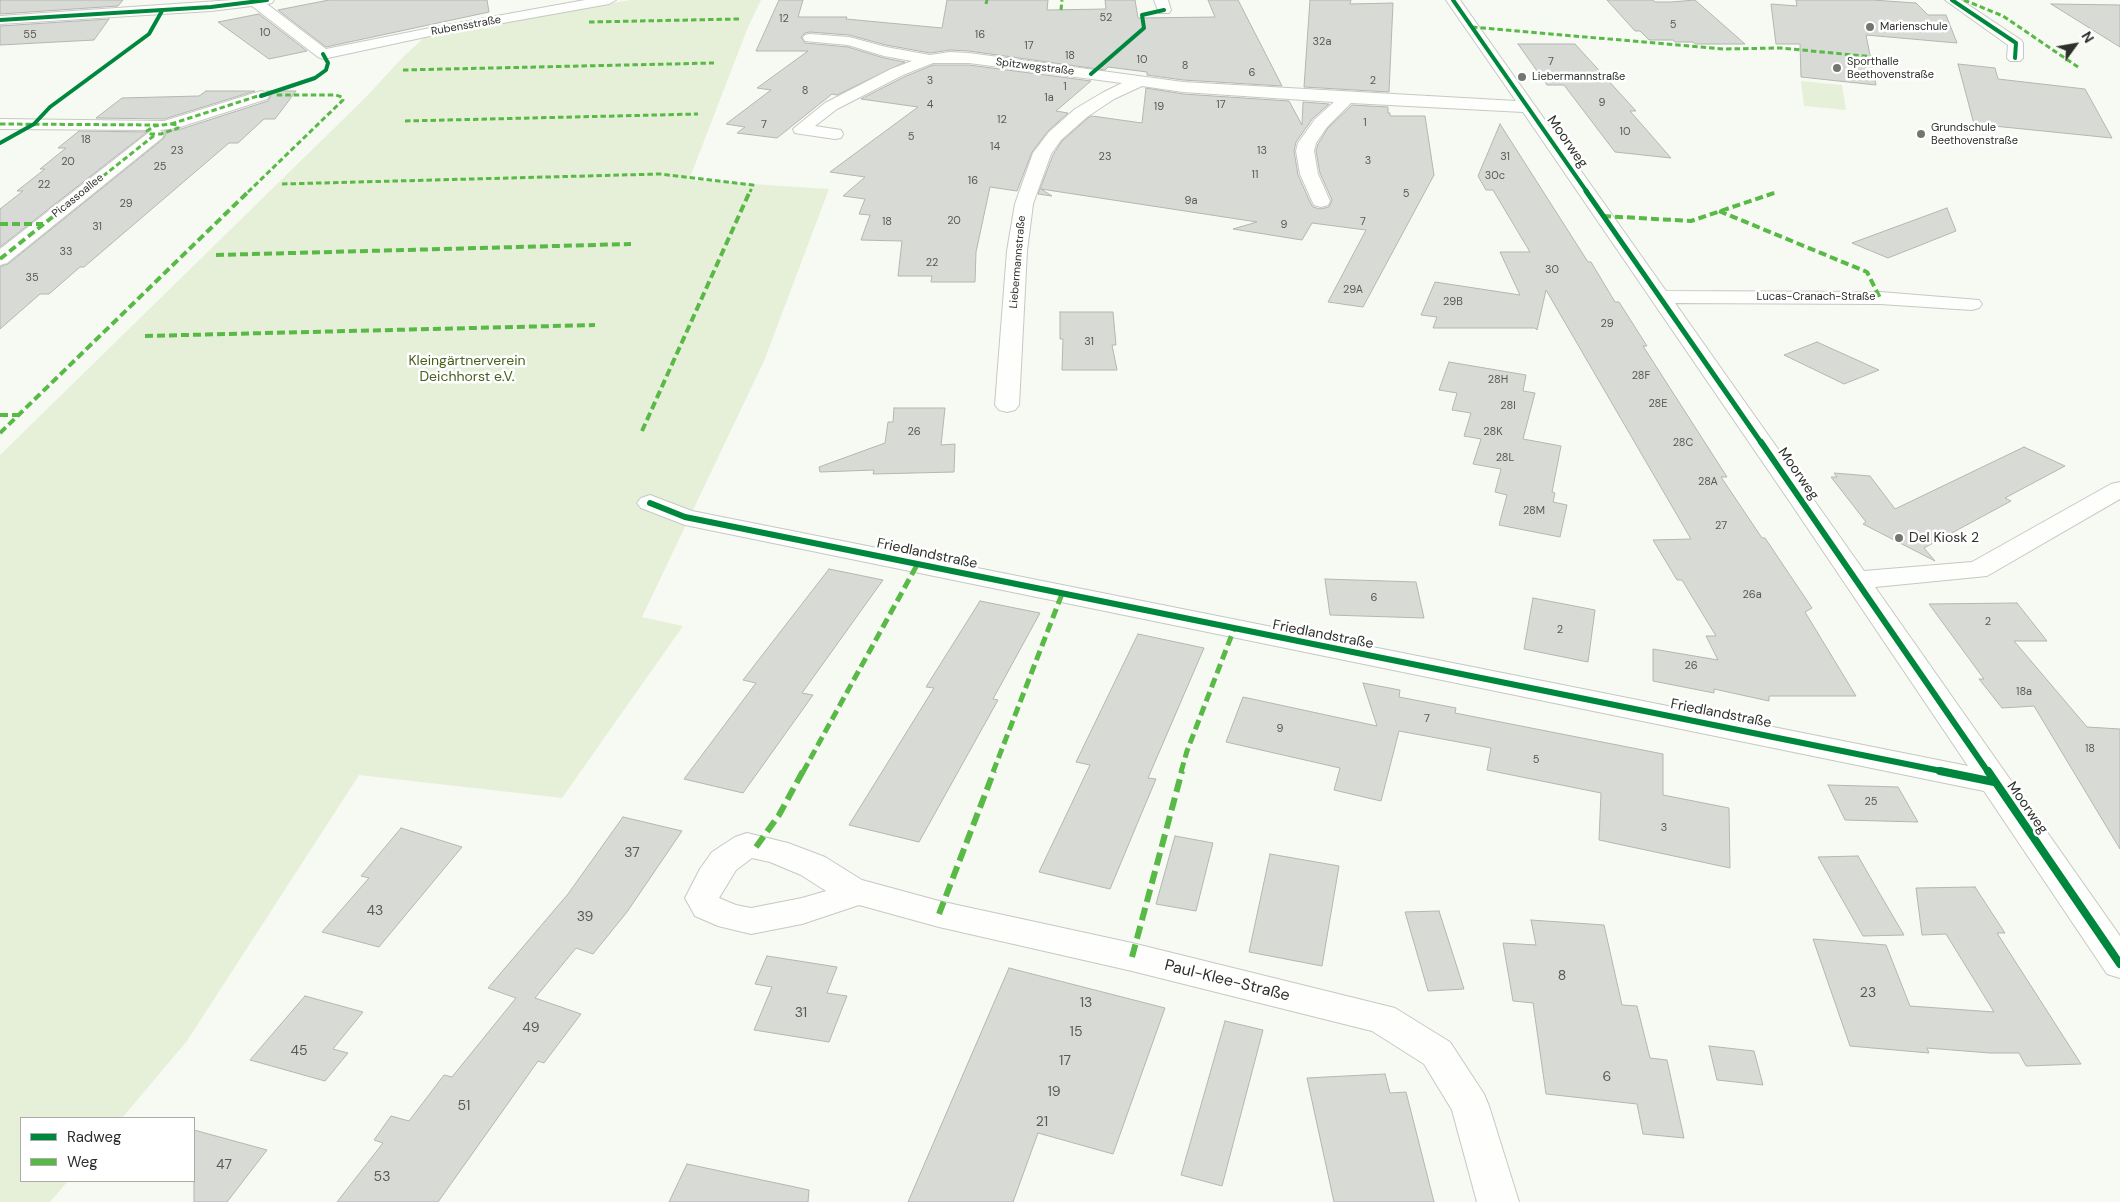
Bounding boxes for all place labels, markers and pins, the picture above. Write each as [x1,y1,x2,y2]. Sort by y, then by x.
place label: Marienschule [1880,20,1948,34]
marker: Marienschule [1864,21,1876,33]
place label: Sporthalle Beethovenstraße [1847,55,1934,81]
marker: Sporthalle Beethovenstraße [1831,62,1843,74]
place label: Liebermannstraße [1532,70,1625,84]
marker: Liebermannstraße [1516,71,1528,83]
place label: Grundschule Beethovenstraße [1931,121,2018,147]
marker: Grundschule Beethovenstraße [1915,128,1927,140]
place label: Del Kiosk 2 [1909,530,1979,546]
marker: Del Kiosk 2 [1893,532,1905,544]

